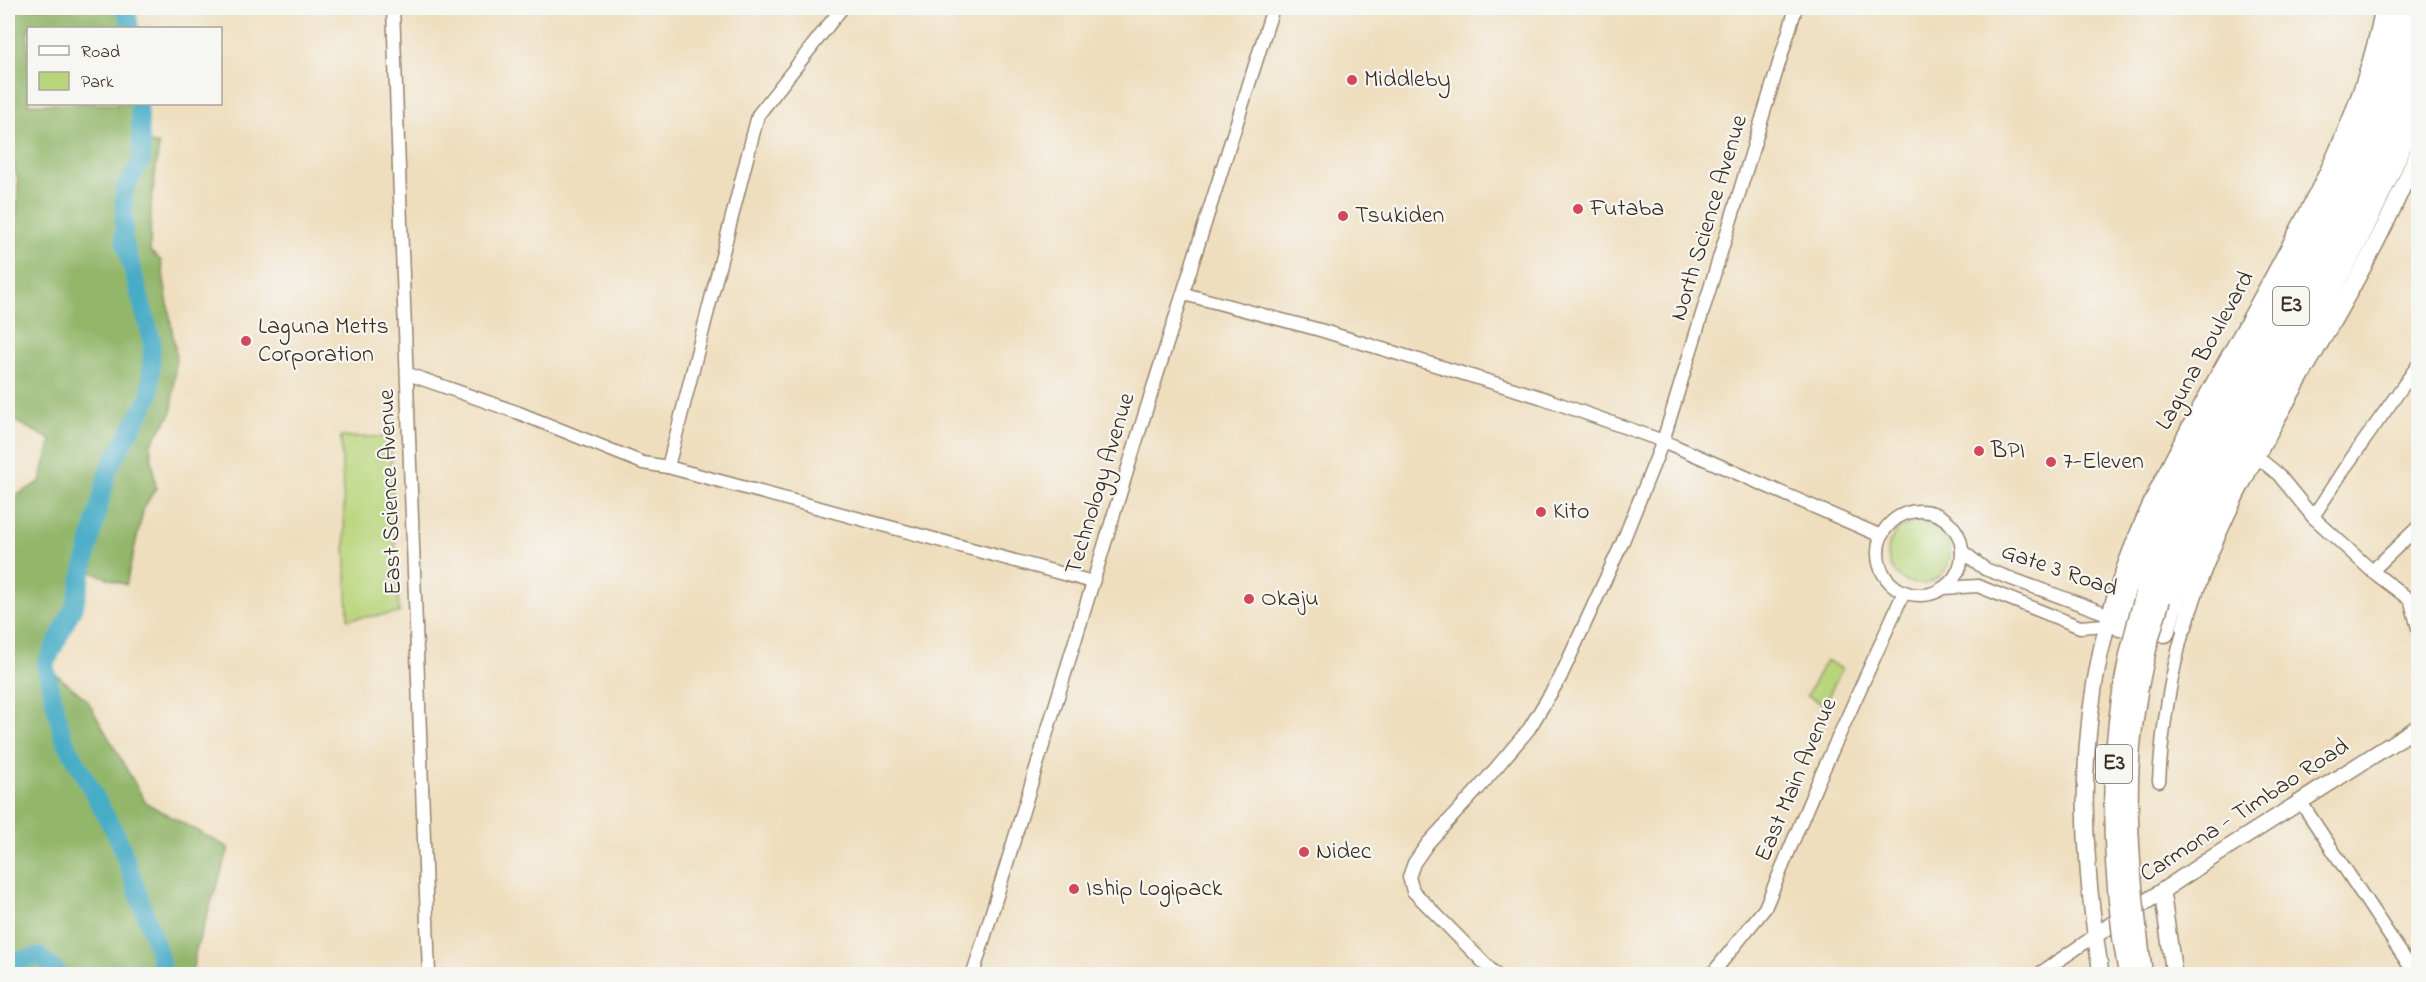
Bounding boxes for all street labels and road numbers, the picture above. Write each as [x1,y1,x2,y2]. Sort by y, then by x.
street label: North Science Avenue [1662,110,1758,325]
street label: Laguna Boulevard [2148,265,2265,437]
road number: E3 [2273,287,2309,325]
street label: East Science Avenue [370,388,412,596]
street label: Technology Avenue [1057,388,1146,580]
street label: Gate 3 Road [1996,535,2122,607]
street label: East Main Avenue [1747,692,1847,867]
street label: Carmona - Timbao Road [2133,730,2357,892]
road number: E3 [2096,745,2132,783]

